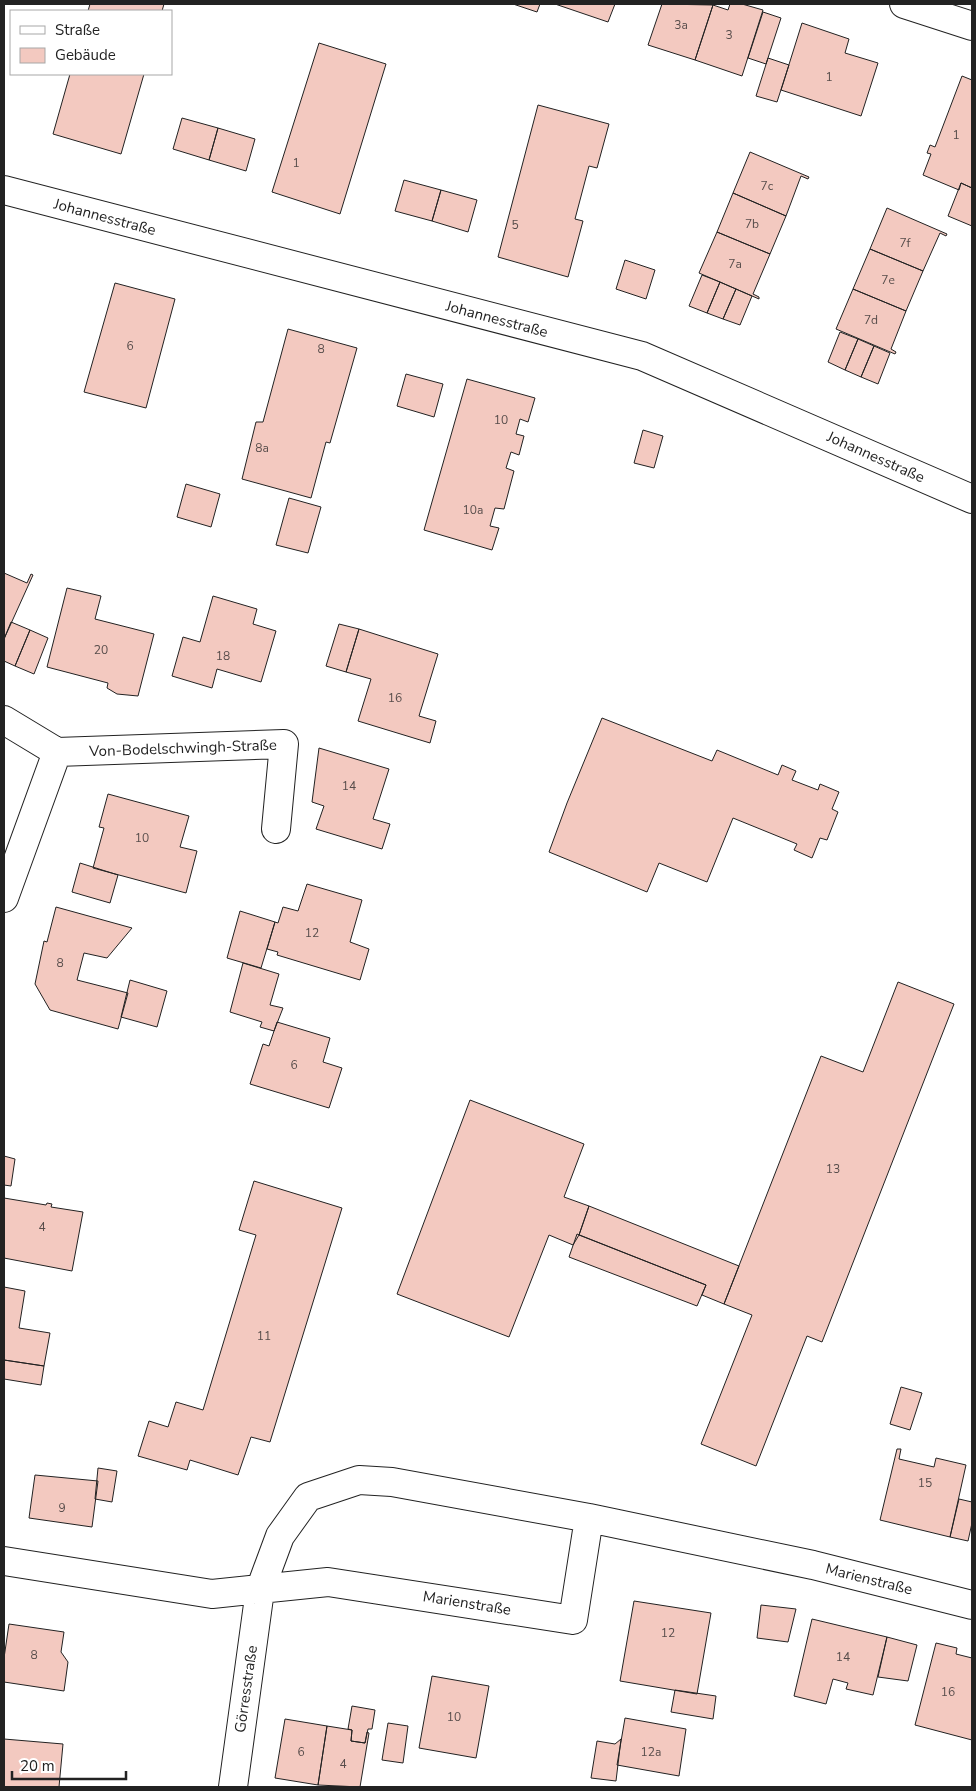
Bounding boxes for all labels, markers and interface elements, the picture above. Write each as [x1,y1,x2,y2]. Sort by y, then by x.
legend [10,10,172,75]
house number: 3a [674,17,688,33]
text: Straße [55,20,100,40]
house number: 3 [725,27,733,43]
text: Gebäude [55,45,116,65]
house number: 1 [825,69,833,85]
house number: 1 [952,127,960,143]
house number: 1 [292,155,300,171]
house number: 7c [761,178,774,194]
street label: Johannesstraße [51,194,158,240]
house number: 7b [745,216,759,232]
house number: 5 [511,217,519,233]
house number: 7f [899,235,912,251]
house number: 7a [728,256,742,272]
house number: 7e [881,272,895,288]
street label: Johannesstraße [443,296,550,342]
house number: 7d [864,312,878,328]
house number: 6 [126,338,134,354]
house number: 8 [317,341,325,357]
house number: 10 [494,412,508,428]
street label: Johannesstraße [823,426,928,487]
house number: 8a [255,440,269,456]
house number: 10a [463,502,483,518]
house number: 20 [94,642,108,658]
house number: 18 [216,648,230,664]
house number: 16 [388,690,402,706]
street label: Von-Bodelschwingh-Straße [88,735,277,761]
house number: 14 [342,778,356,794]
house number: 10 [135,830,149,846]
house number: 12 [305,925,319,941]
house number: 8 [56,955,64,971]
house number: 6 [290,1057,298,1073]
house number: 13 [826,1161,840,1177]
house number: 4 [38,1219,46,1235]
house number: 11 [257,1328,271,1344]
house number: 15 [918,1475,932,1491]
house number: 9 [58,1500,66,1516]
street label: Marienstraße [823,1559,915,1599]
street label: Marienstraße [421,1586,513,1620]
house number: 12 [661,1625,675,1641]
street label: Görresstraße [230,1644,262,1734]
house number: 8 [30,1647,38,1663]
house number: 14 [836,1649,850,1665]
house number: 16 [941,1684,955,1700]
house number: 10 [447,1709,461,1725]
house number: 6 [297,1744,305,1760]
house number: 12a [641,1744,661,1760]
scale bar [12,1748,126,1780]
text: 20 m [20,1756,55,1776]
house number: 4 [339,1756,347,1772]

